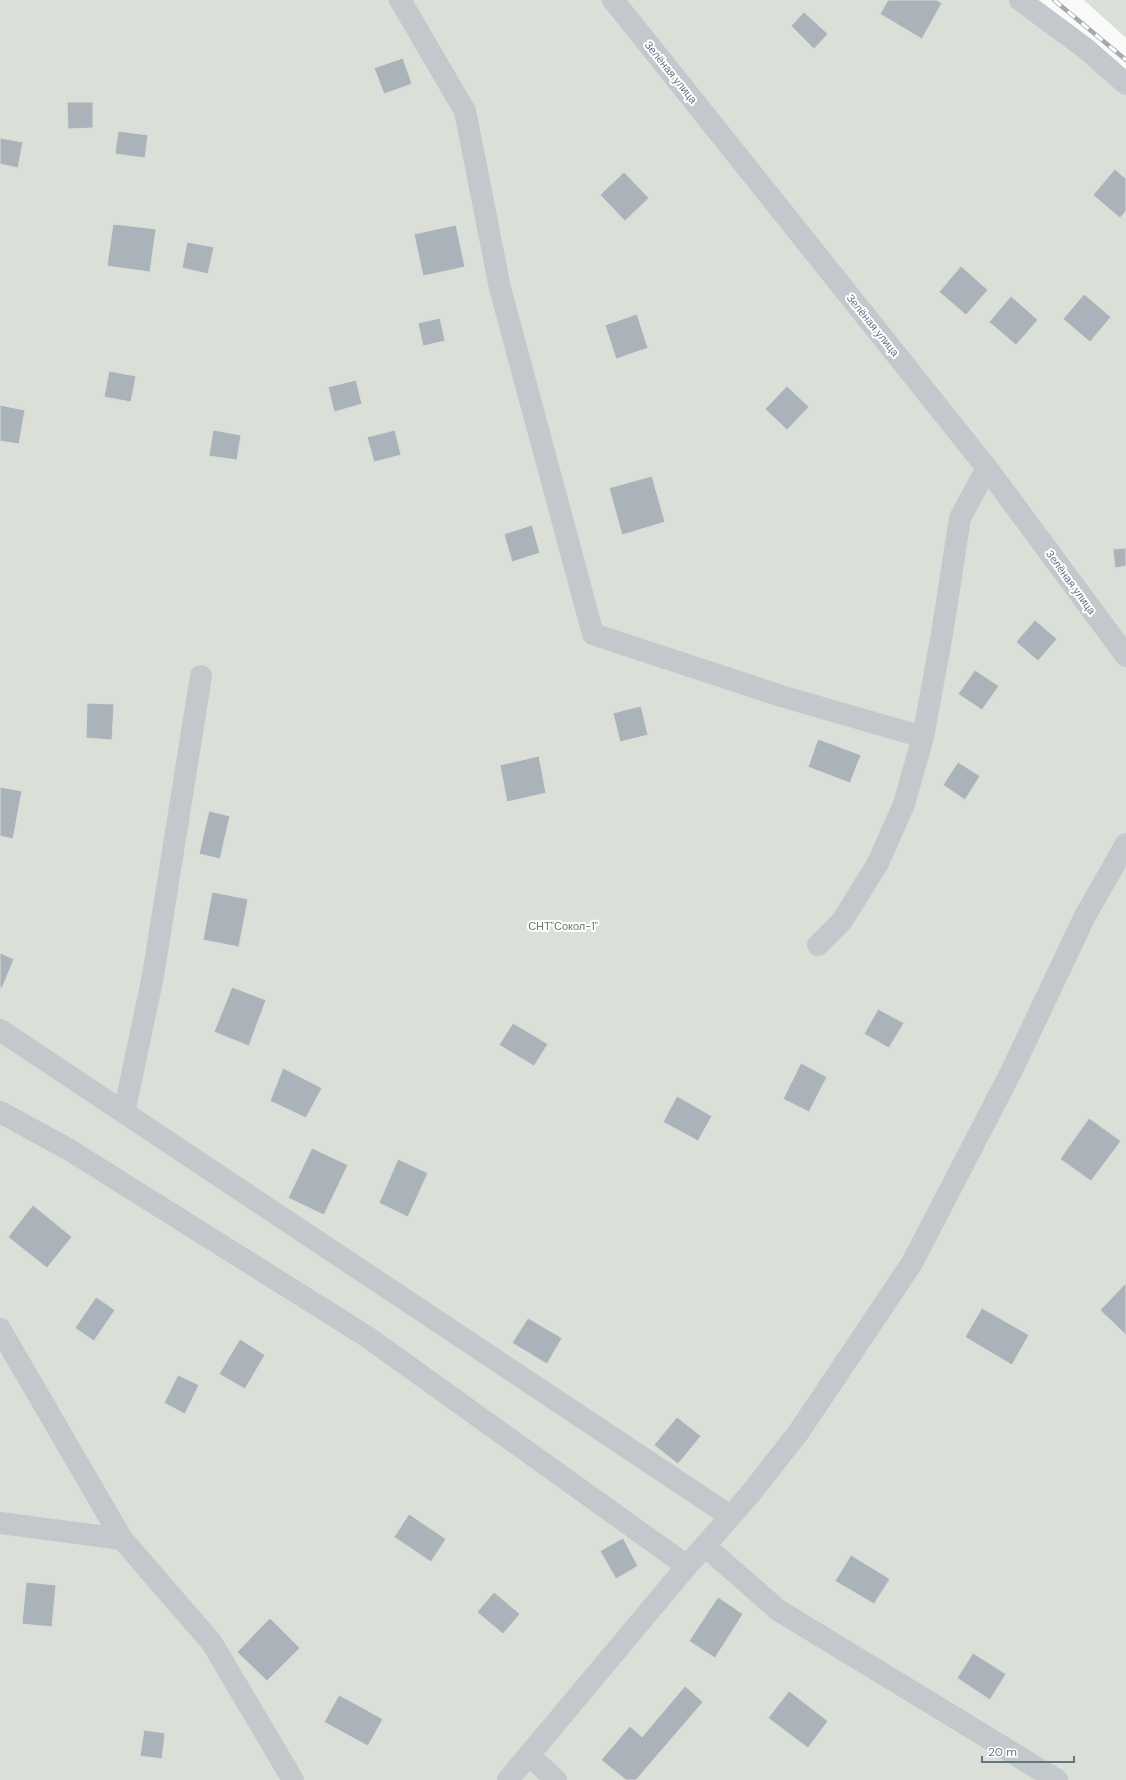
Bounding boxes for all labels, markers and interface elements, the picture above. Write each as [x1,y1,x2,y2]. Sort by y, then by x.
street label: Зелёная улица [642,38,701,107]
street label: Зелёная улица [844,291,903,360]
street label: Зелёная улица [1043,547,1100,618]
park label: СНТ"Сокол-1" [528,919,598,933]
scale bar [982,1738,1074,1764]
text: 20 m [988,1744,1017,1760]

